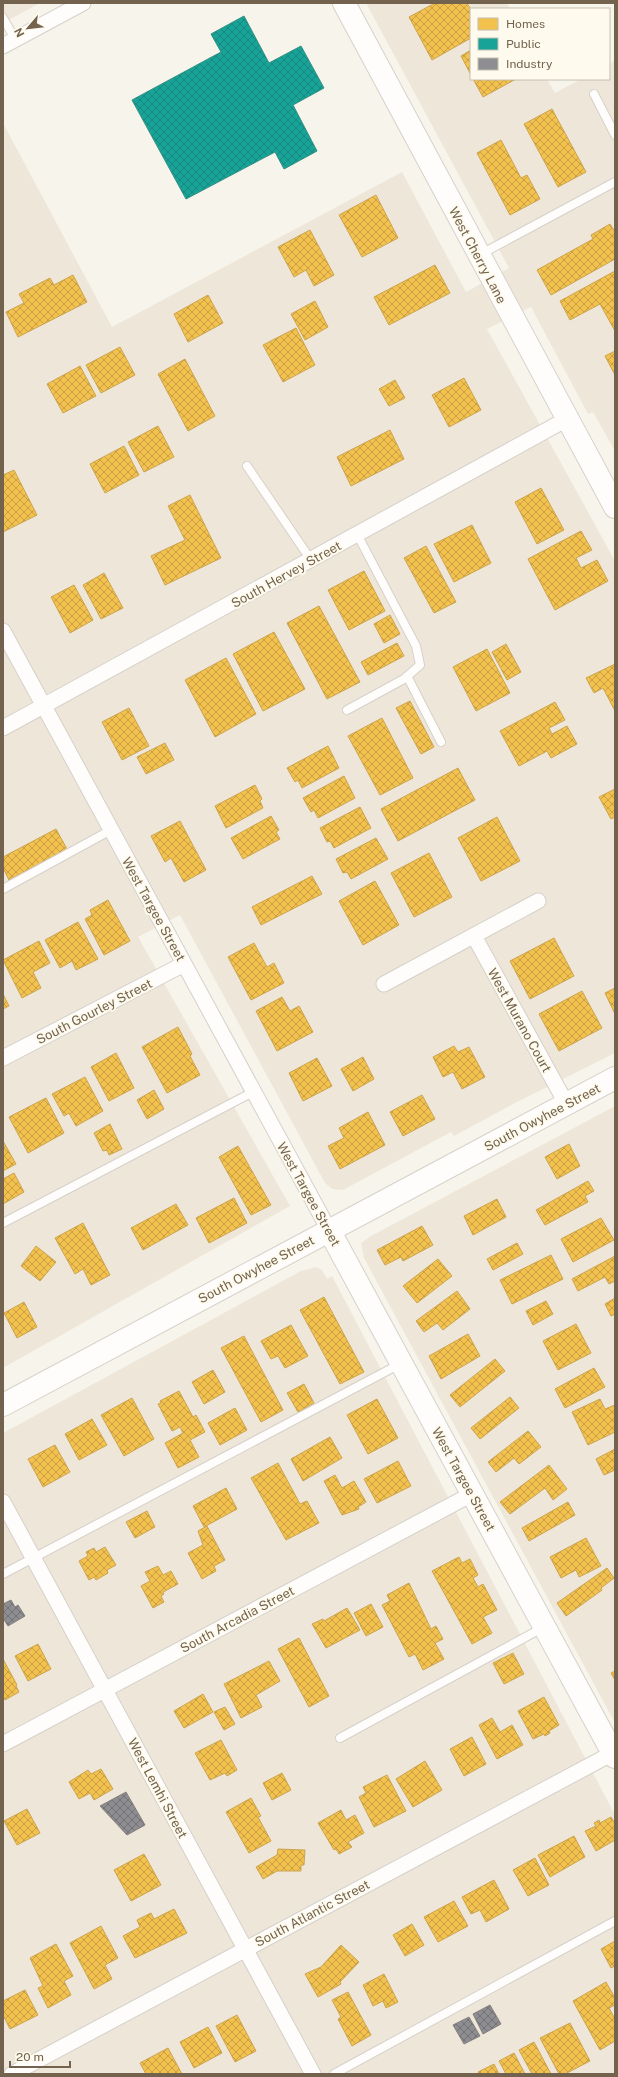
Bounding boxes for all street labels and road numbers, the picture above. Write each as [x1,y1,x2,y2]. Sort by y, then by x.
street label: West Cherry Lane [446,204,509,306]
street label: South Hervey Street [229,538,344,611]
street label: West Targee Street [119,855,188,964]
street label: West Murano Court [485,966,554,1075]
street label: South Gourley Street [34,976,155,1047]
street label: South Owyhee Street [482,1080,603,1154]
street label: West Targee Street [274,1140,343,1249]
street label: South Owyhee Street [196,1232,317,1306]
street label: West Targee Street [429,1425,498,1534]
street label: South Arcadia Street [178,1583,297,1656]
street label: West Lemhi Street [125,1735,190,1841]
street label: South Atlantic Street [252,1877,372,1950]

